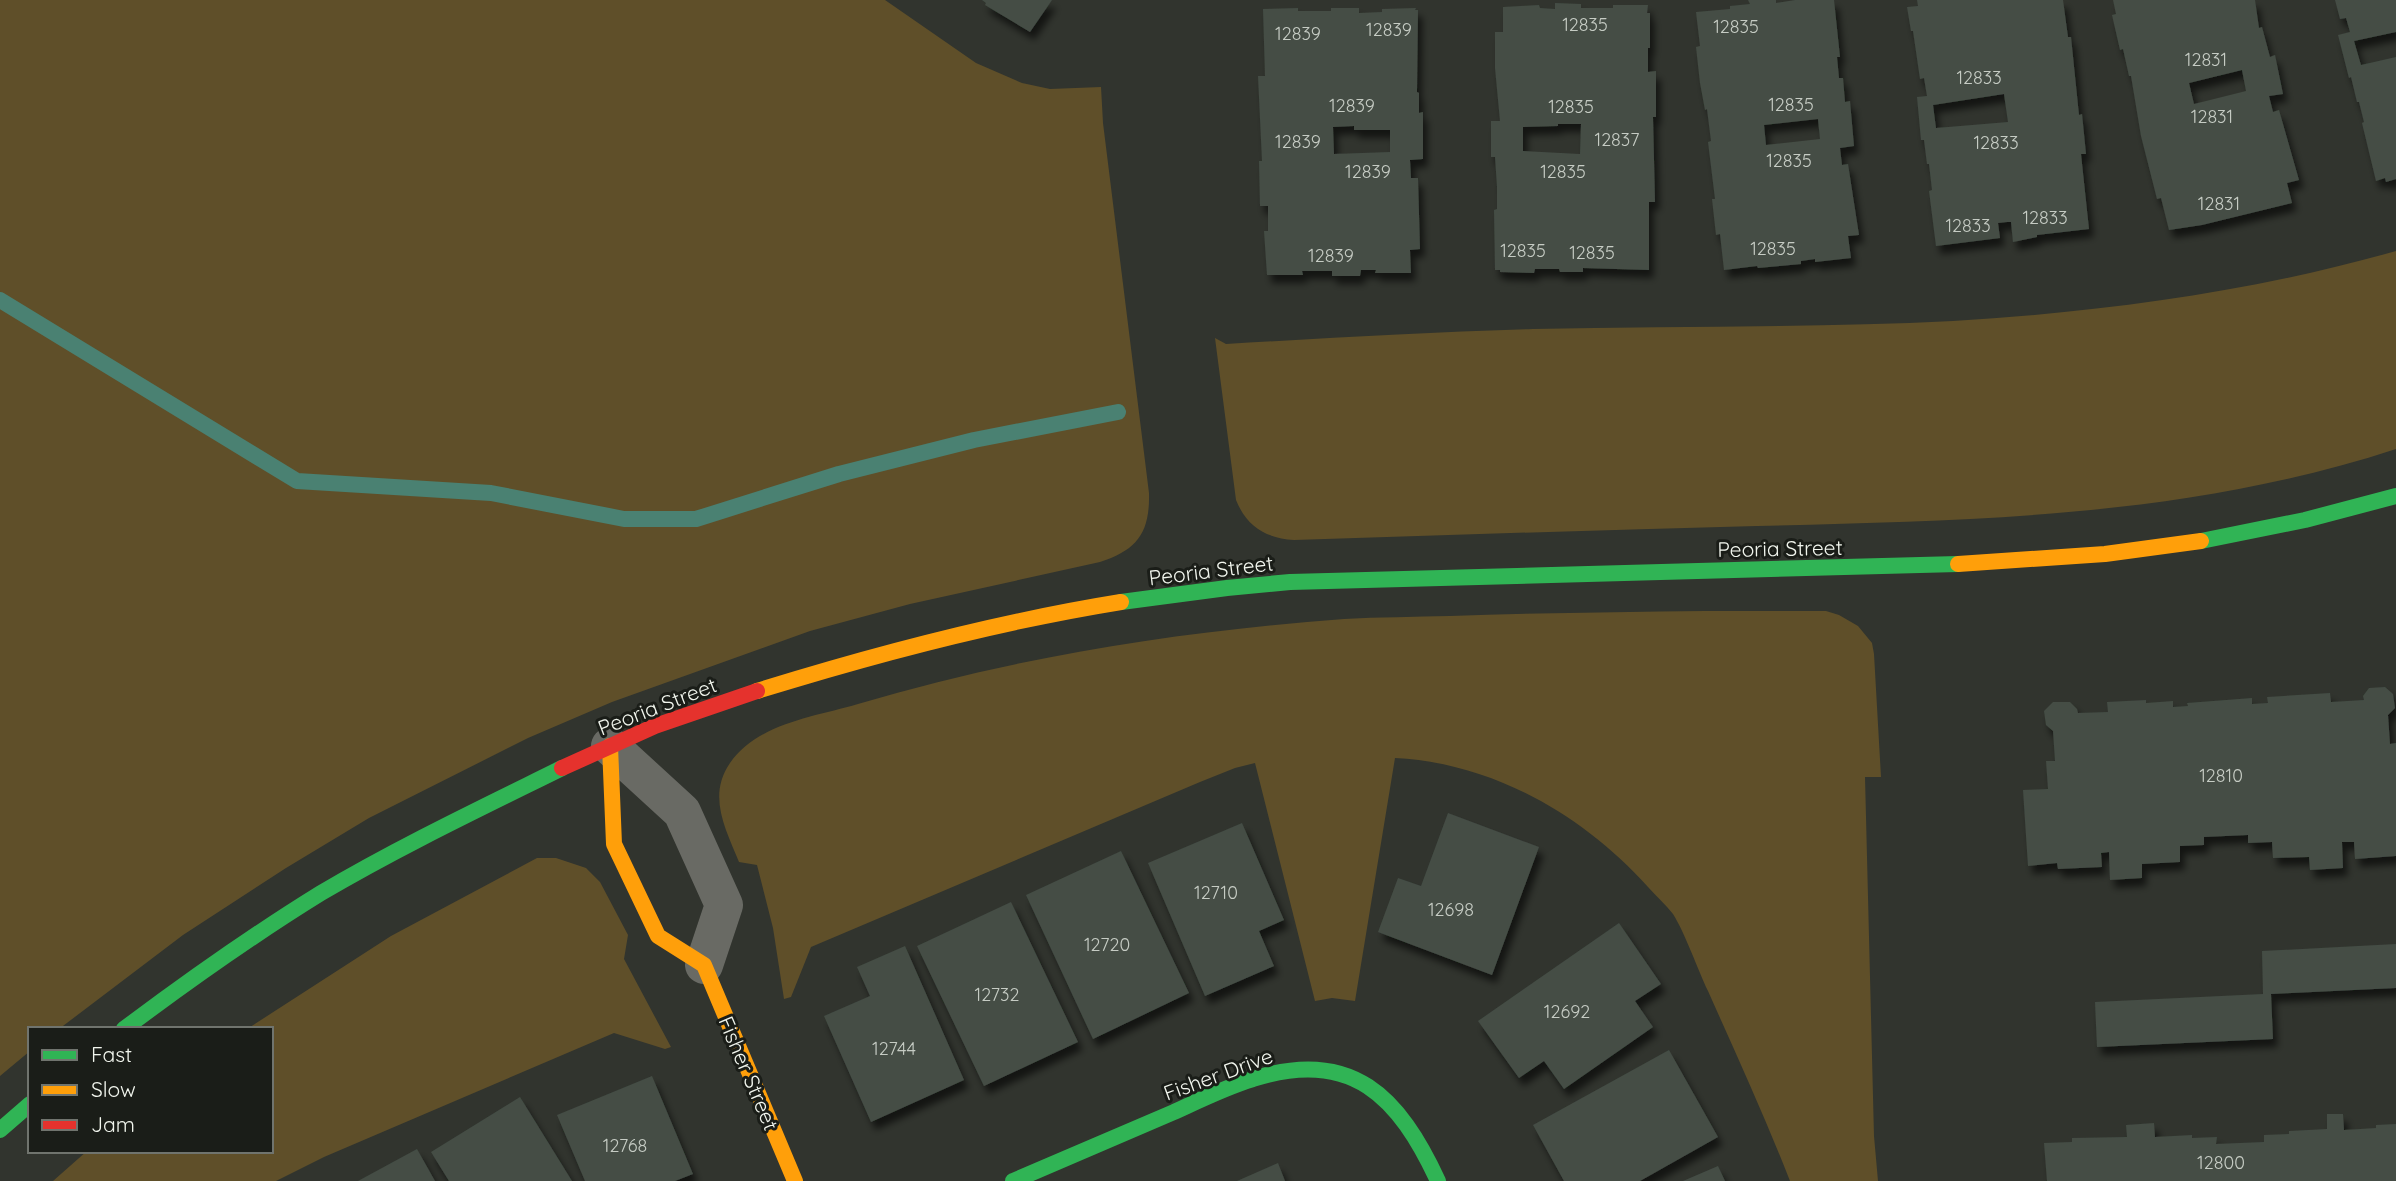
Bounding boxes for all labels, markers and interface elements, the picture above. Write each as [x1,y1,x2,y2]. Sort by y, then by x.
house number: 12835 [1562,13,1608,36]
house number: 12835 [1713,15,1759,38]
house number: 12839 [1366,18,1412,41]
house number: 12839 [1275,22,1321,45]
house number: 12831 [2185,48,2227,71]
house number: 12833 [1956,66,2002,89]
house number: 12835 [1768,93,1814,116]
house number: 12839 [1329,94,1375,117]
house number: 12835 [1548,95,1594,118]
house number: 12831 [2191,105,2233,128]
house number: 12837 [1594,128,1640,151]
house number: 12839 [1275,130,1321,153]
house number: 12833 [1973,131,2019,154]
house number: 12835 [1766,149,1812,172]
house number: 12839 [1345,160,1391,183]
house number: 12835 [1540,160,1586,183]
house number: 12831 [2198,192,2240,215]
house number: 12833 [2022,206,2068,229]
house number: 12833 [1945,214,1991,237]
house number: 12835 [1750,237,1796,260]
house number: 12835 [1500,239,1546,262]
house number: 12835 [1569,241,1615,264]
house number: 12839 [1308,244,1354,267]
street label: Peoria Street [1717,534,1843,562]
street label: Peoria Street [1147,549,1275,591]
street label: Peoria Street [594,671,720,741]
house number: 12810 [2199,764,2243,787]
house number: 12710 [1194,881,1238,904]
house number: 12698 [1428,898,1474,921]
house number: 12720 [1084,933,1130,956]
house number: 12732 [975,983,1019,1006]
house number: 12692 [1544,1000,1590,1023]
street label: Fisher Street [713,1012,785,1134]
legend [28,1027,273,1153]
house number: 12744 [872,1037,916,1060]
text: Fast [91,1041,132,1067]
street label: Fisher Drive [1160,1042,1276,1106]
text: Slow [91,1076,136,1102]
text: Jam [91,1111,135,1137]
house number: 12768 [603,1134,647,1157]
house number: 12800 [2197,1151,2245,1174]

